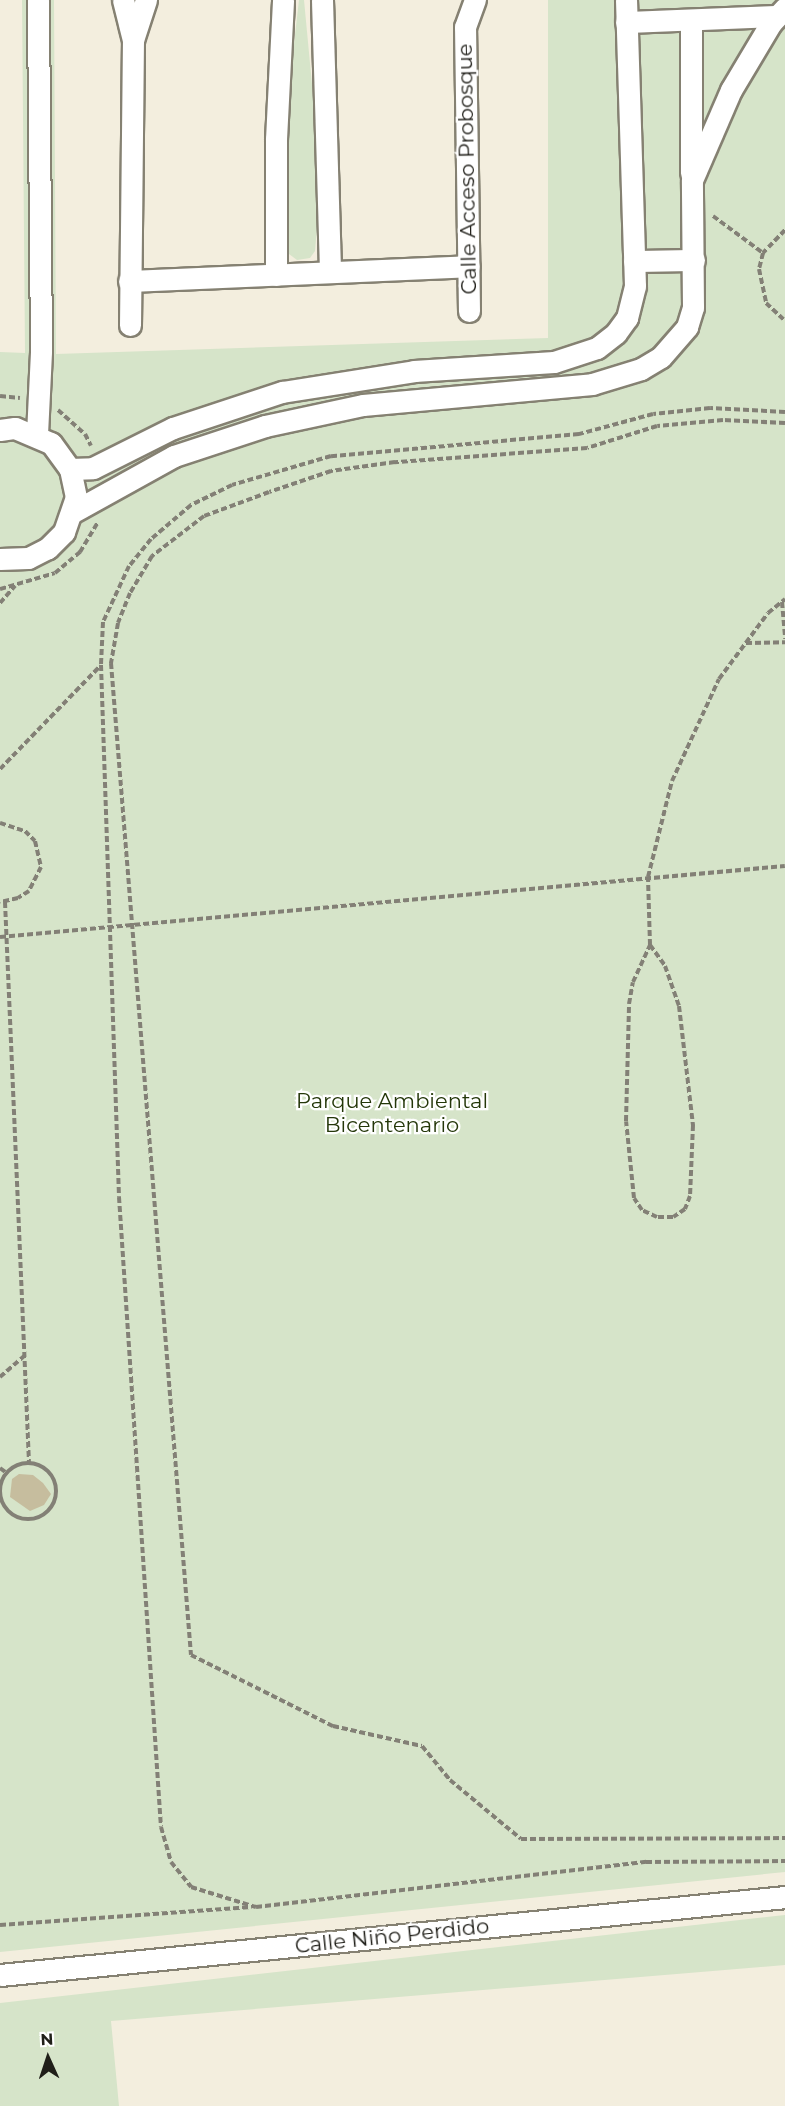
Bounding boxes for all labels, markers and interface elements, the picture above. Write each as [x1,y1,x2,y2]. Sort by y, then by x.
street label: Calle Acceso Probosque [452,43,482,295]
park label: Parque Ambiental Bicentenario [296,1088,488,1138]
street label: Calle Niño Perdido [294,1913,490,1959]
north arrow [18,2028,78,2088]
text: N [40,2030,54,2049]

